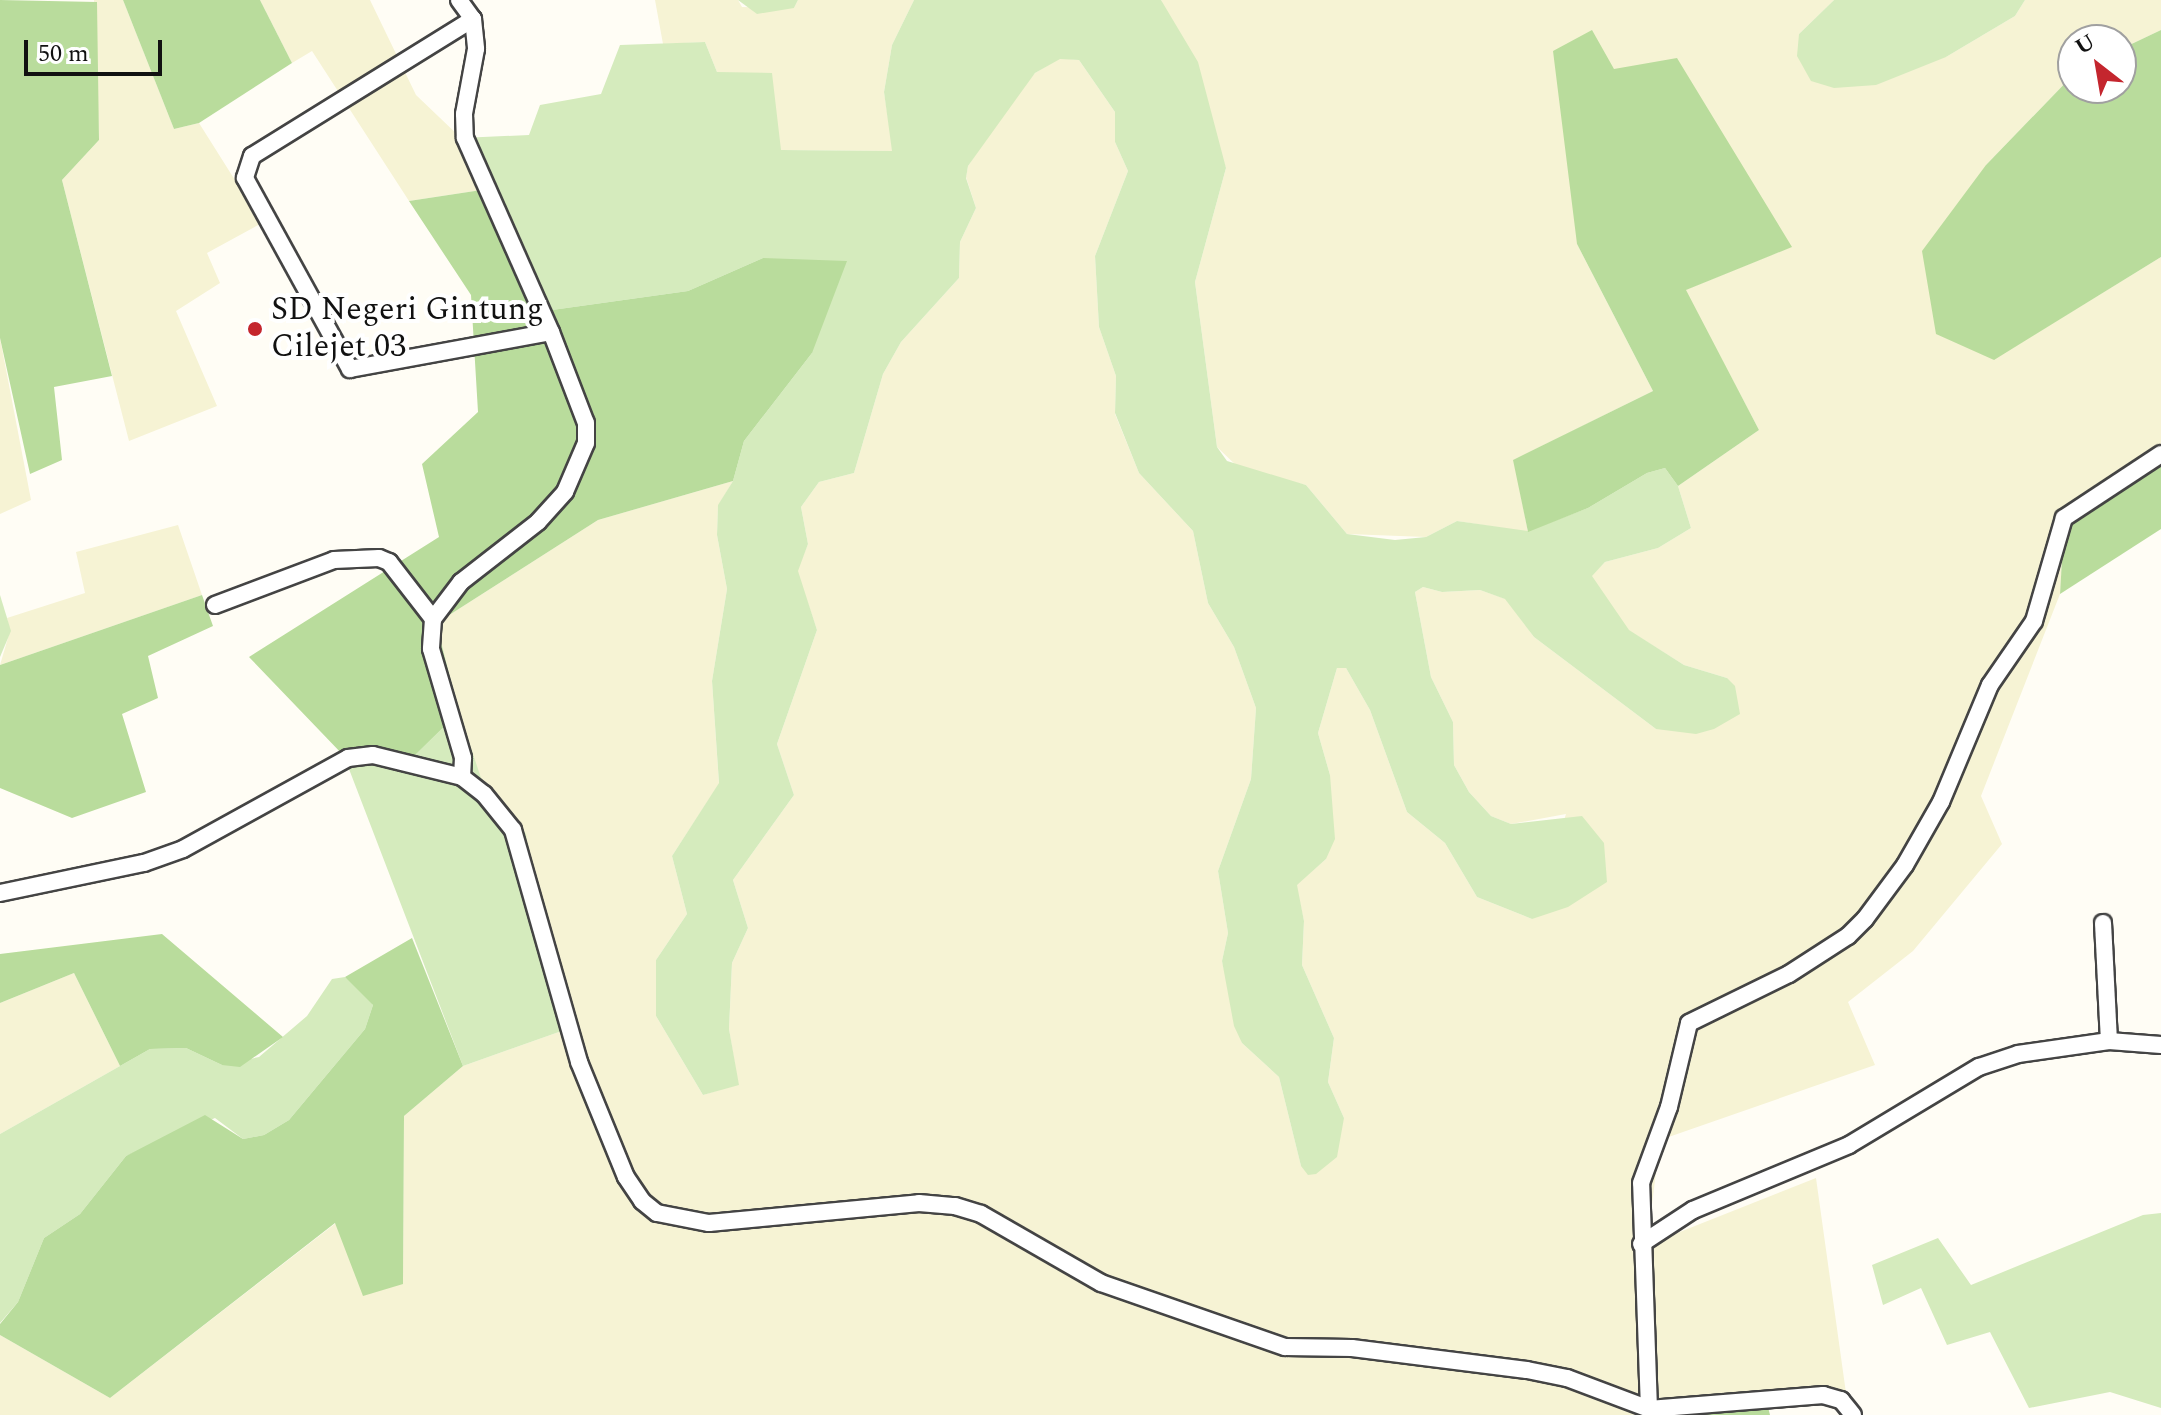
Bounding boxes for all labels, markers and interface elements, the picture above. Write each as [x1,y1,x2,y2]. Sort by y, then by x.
scale bar [28,24,166,74]
north arrow [2057,24,2137,104]
text: U [2069,26,2102,64]
text: 50 m [38,36,89,72]
place label: SD Negeri Gintung Cilejet 03 [271,292,544,367]
marker: SD Negeri Gintung Cilejet 03 [246,320,264,338]

